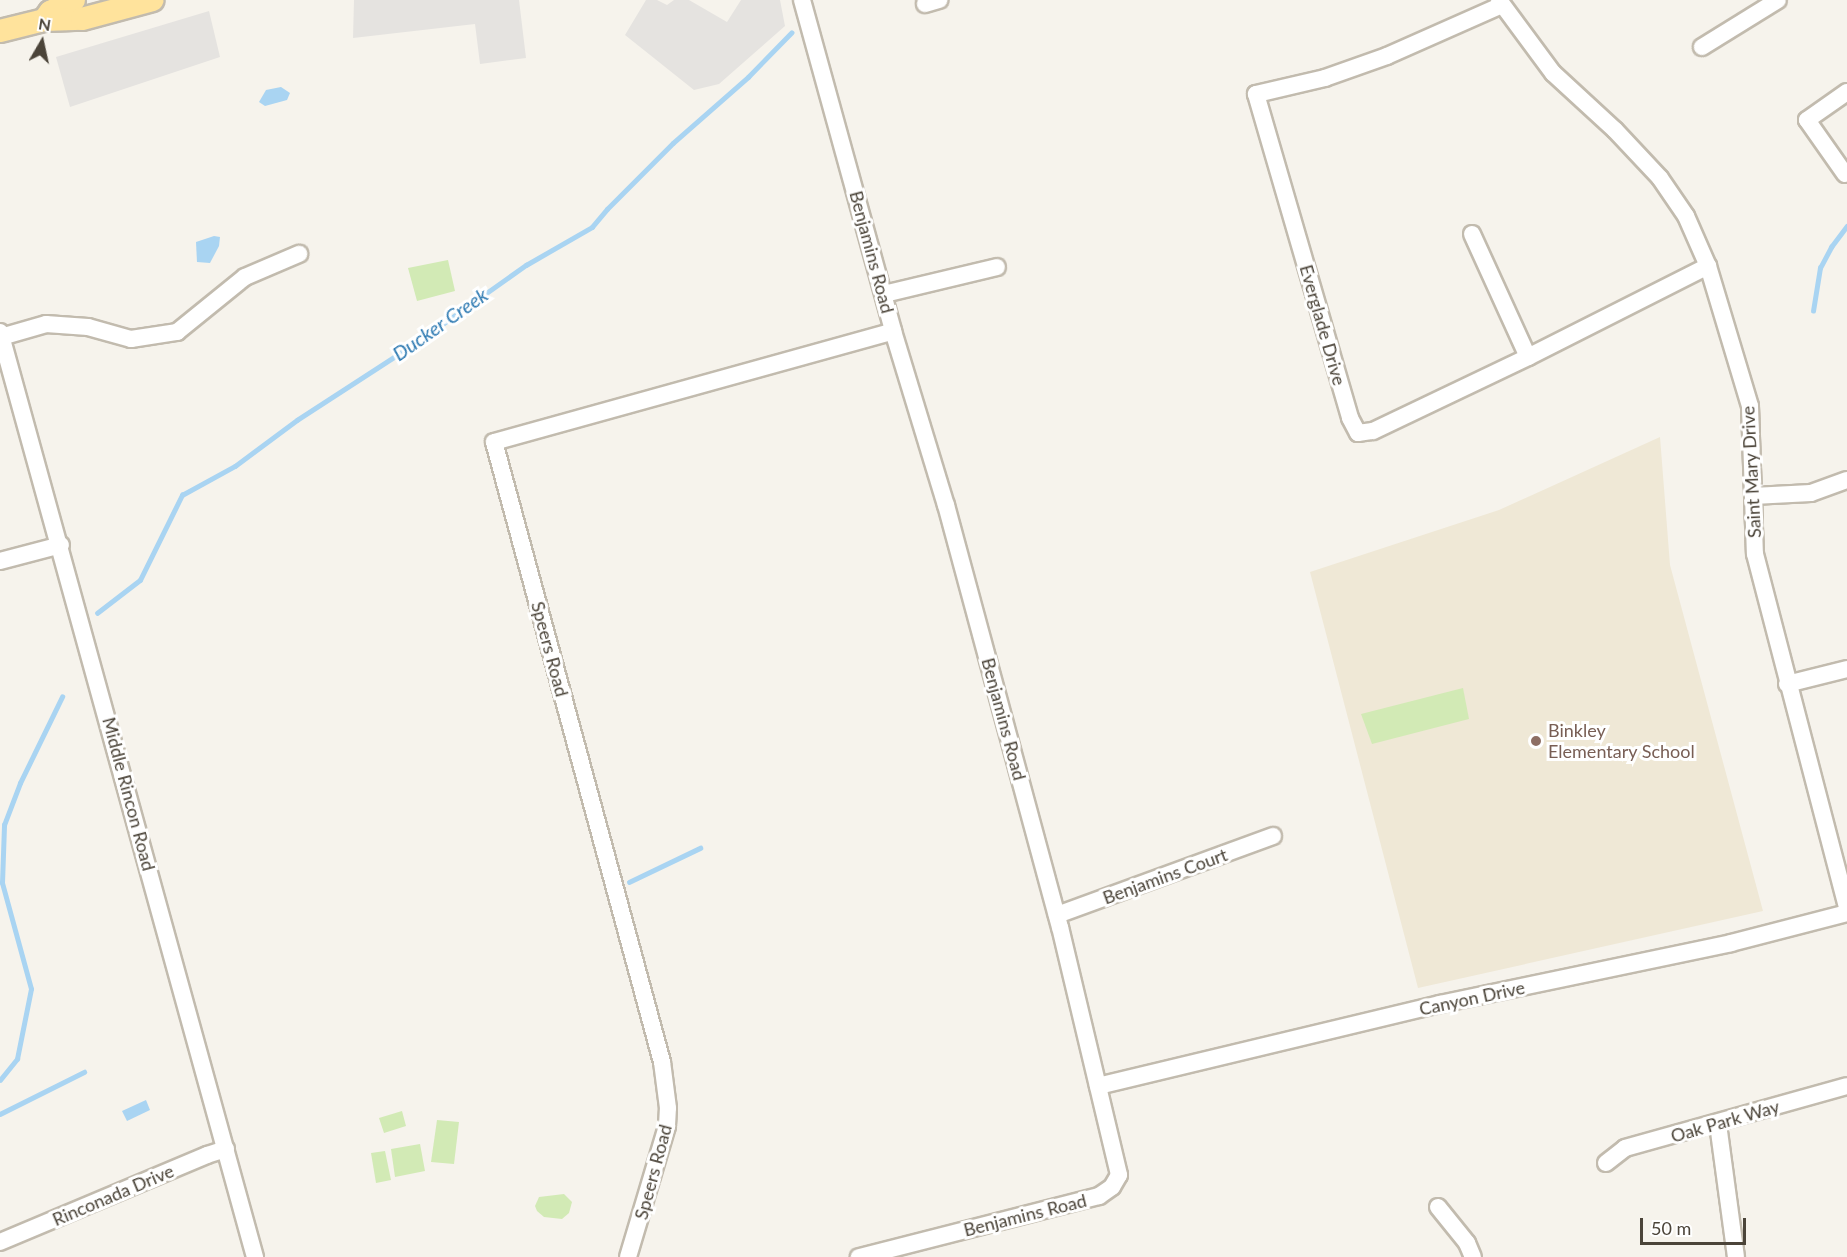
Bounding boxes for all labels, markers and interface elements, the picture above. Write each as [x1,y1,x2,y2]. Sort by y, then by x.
north arrow [12,12,72,72]
text: N [37,13,52,34]
street label: Benjamins Road [845,188,899,316]
street label: Everglade Drive [1295,262,1351,388]
water label: Ducker Creek [388,282,492,366]
street label: Saint Mary Drive [1737,405,1765,539]
street label: Speers Road [527,599,573,699]
street label: Benjamins Road [977,655,1031,783]
street label: Middle Rincon Road [98,715,160,873]
place label: Binkley Elementary School [1548,720,1695,762]
marker: Binkley Elementary School [1529,734,1543,748]
street label: Benjamins Court [1100,843,1230,909]
street label: Canyon Drive [1417,976,1527,1020]
street label: Oak Park Way [1668,1095,1782,1147]
street label: Speers Road [630,1122,676,1222]
street label: Rinconada Drive [49,1160,177,1230]
street label: Benjamins Road [961,1189,1089,1241]
scale bar [1643,1206,1750,1244]
text: 50 m [1651,1217,1691,1239]

